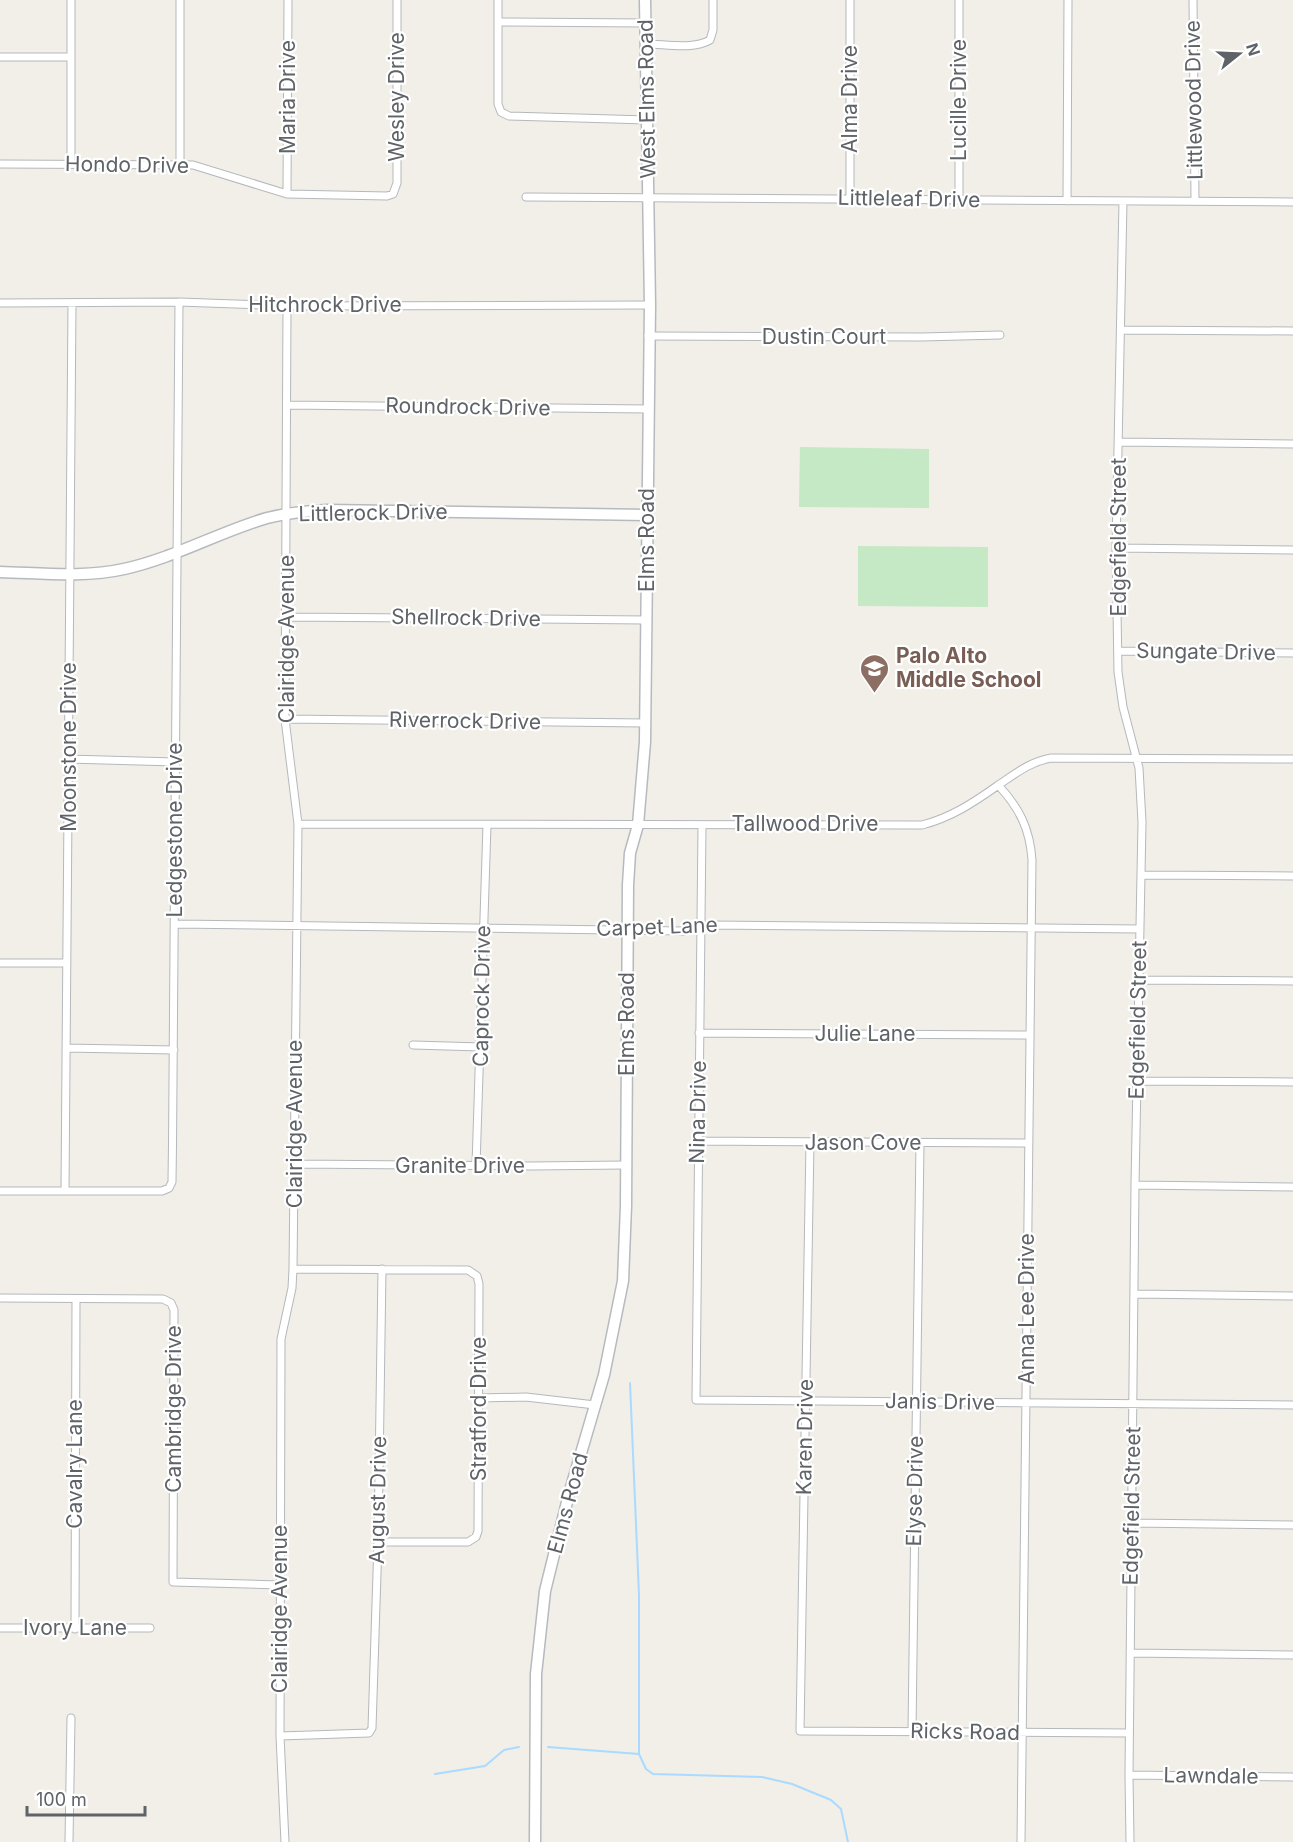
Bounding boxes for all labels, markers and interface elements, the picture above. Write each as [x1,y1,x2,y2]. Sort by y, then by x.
street label: West Elms Road [633,19,660,179]
street label: Littlewood Drive [1180,20,1207,180]
north arrow [1209,24,1269,84]
street label: Wesley Drive [384,32,409,162]
street label: Lucille Drive [946,39,971,161]
street label: Maria Drive [275,40,300,154]
text: N [1242,40,1265,58]
street label: Alma Drive [837,45,862,153]
street label: Hondo Drive [65,151,189,178]
street label: Littleleaf Drive [837,185,981,212]
street label: Hitchrock Drive [248,292,402,317]
street label: Dustin Court [762,324,886,349]
street label: Roundrock Drive [385,393,551,420]
street label: Edgefield Street [1106,457,1131,616]
street label: Elms Road [634,488,659,592]
street label: Littlerock Drive [298,499,448,526]
street label: Clairidge Avenue [274,555,299,723]
street label: Shellrock Drive [391,604,541,631]
street label: Sungate Drive [1136,638,1276,665]
place label: Palo Alto Middle School [896,643,1042,692]
school or university icon: Palo Alto Middle School [859,652,891,694]
street label: Moonstone Drive [56,662,81,832]
street label: Riverrock Drive [389,707,541,734]
street label: Ledgestone Drive [162,742,187,918]
street label: Tallwood Drive [732,811,878,836]
street label: Carpet Lane [596,912,718,941]
street label: Caprock Drive [468,925,495,1067]
street label: Edgefield Street [1124,940,1151,1100]
street label: Elms Road [614,972,639,1076]
street label: Julie Lane [814,1021,916,1046]
street label: Clairidge Avenue [282,1040,307,1208]
street label: Nina Drive [684,1060,711,1164]
street label: Jason Cove [805,1130,921,1155]
street label: Granite Drive [395,1153,525,1178]
street label: Anna Lee Drive [1014,1233,1039,1385]
street label: Cambridge Drive [161,1325,186,1493]
street label: Stratford Drive [466,1337,491,1481]
street label: Karen Drive [791,1379,818,1495]
street label: Janis Drive [885,1388,995,1415]
street label: Cavalry Lane [62,1399,87,1529]
street label: Edgefield Street [1118,1426,1145,1586]
street label: Elyse Drive [901,1435,928,1547]
street label: August Drive [364,1436,391,1564]
street label: Elms Road [542,1450,593,1556]
street label: Clairidge Avenue [267,1525,292,1693]
street label: Ivory Lane [23,1615,127,1640]
street label: Ricks Road [910,1718,1020,1745]
street label: Lawndale [1163,1762,1259,1789]
scale bar [27,1779,146,1817]
text: 100 m [36,1789,87,1810]

